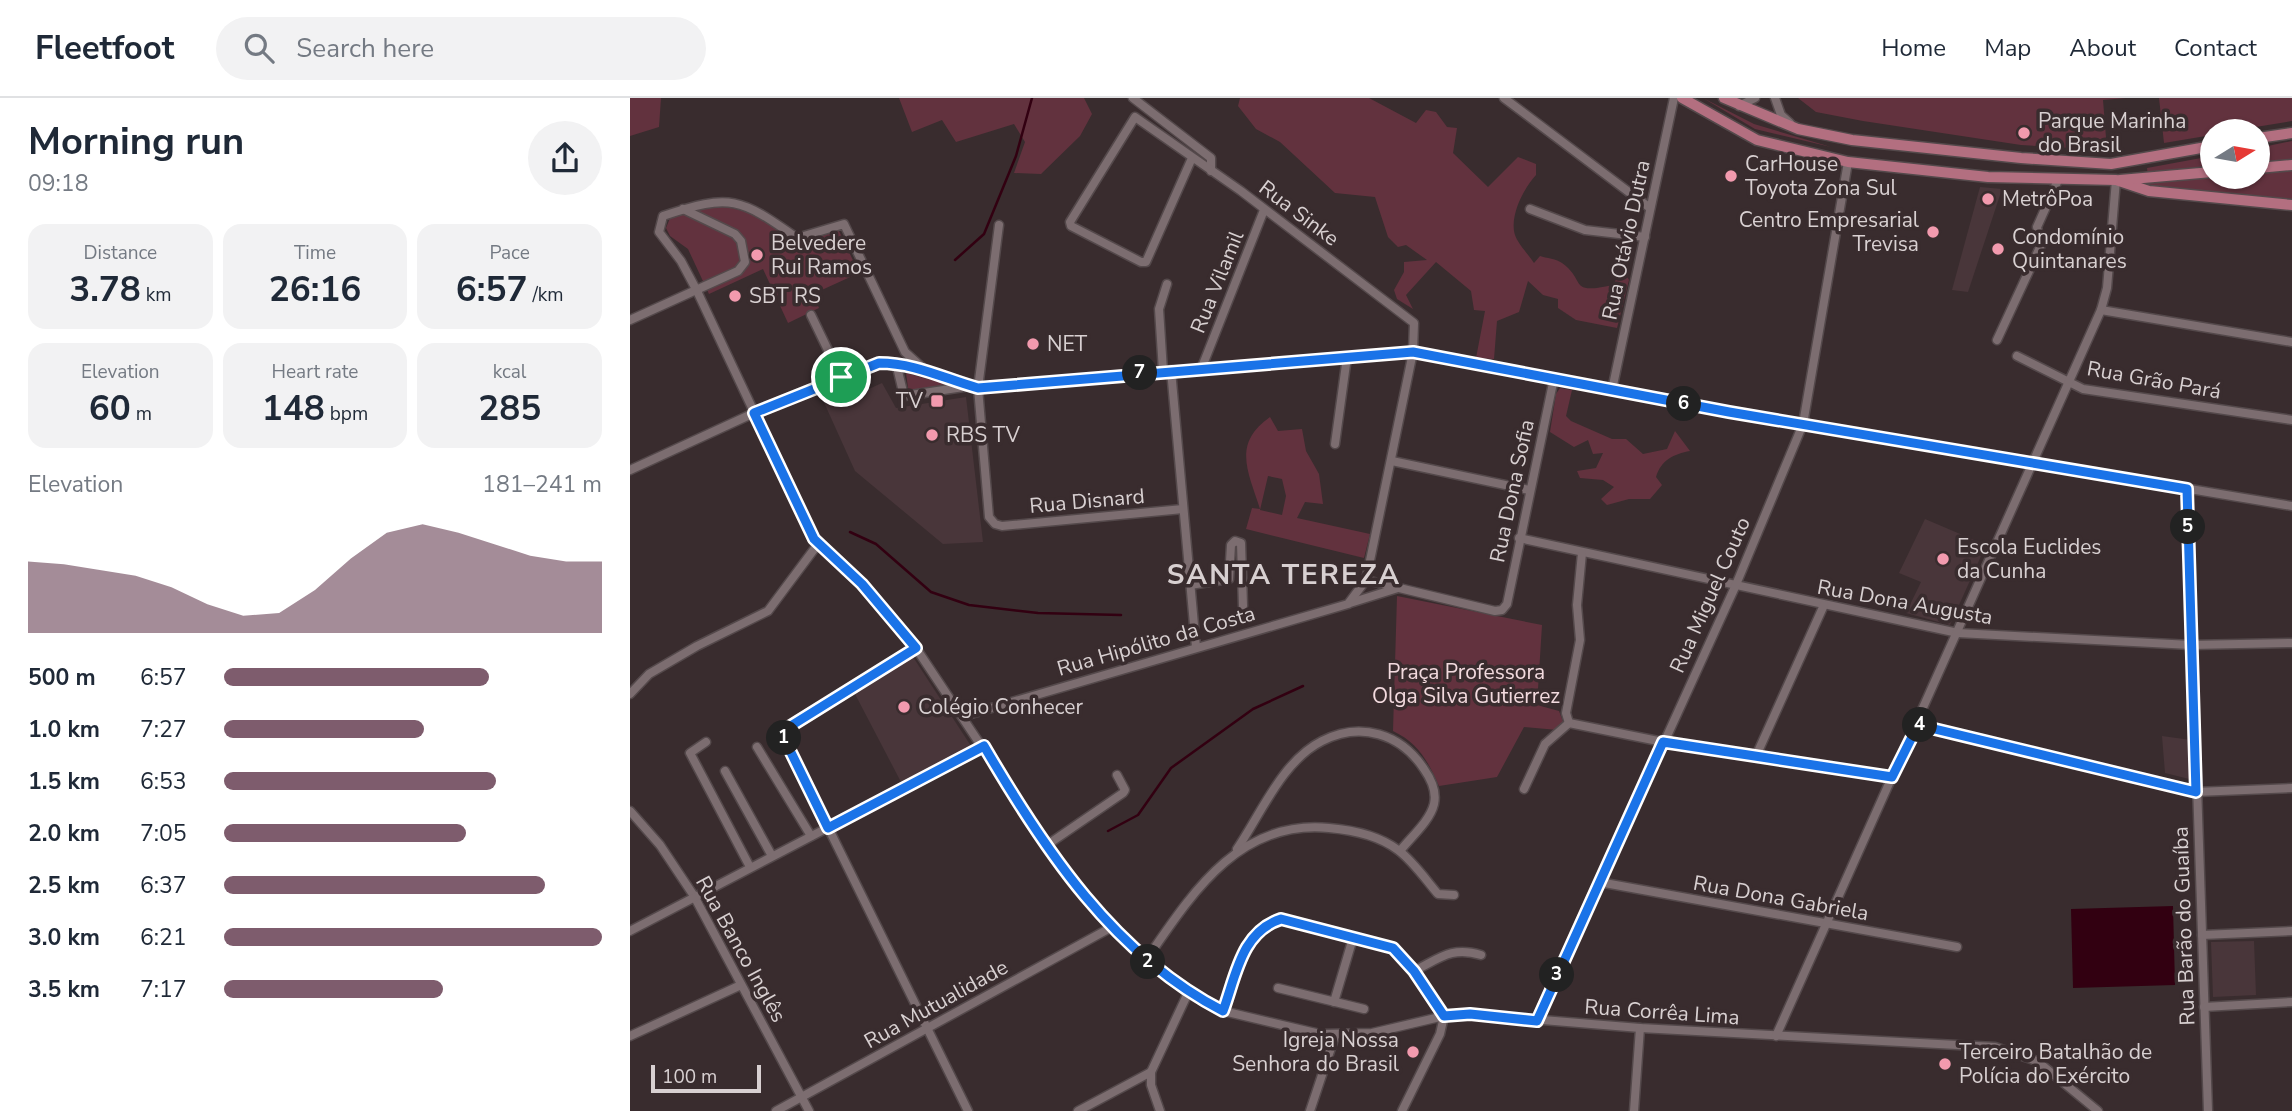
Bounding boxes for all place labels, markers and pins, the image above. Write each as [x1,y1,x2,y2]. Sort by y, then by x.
place label: Parque Marinha do Brasil [2038,107,2186,159]
marker: Parque Marinha do Brasil [2016,125,2032,141]
place label: CarHouse Toyota Zona Sul [1745,150,1898,202]
marker: CarHouse Toyota Zona Sul [1723,168,1739,184]
place label: MetrôPoa [2002,185,2093,213]
marker: MetrôPoa [1980,191,1996,207]
place label: Centro Empresarial Trevisa [1739,206,1920,258]
place label: Condomínio Quintanares [2012,223,2127,275]
marker: Centro Empresarial Trevisa [1925,224,1941,240]
place label: Belvedere Rui Ramos [771,229,872,281]
marker: Condomínio Quintanares [1990,241,2006,257]
marker: Belvedere Rui Ramos [749,247,765,263]
place label: SBT RS [749,282,821,310]
marker: SBT RS [727,288,743,304]
place label: NET [1047,330,1088,358]
marker: NET [1025,336,1041,352]
pin [811,347,871,407]
pin: 7 [1122,356,1158,390]
pin: 6 [1666,386,1702,422]
place label: TV [896,387,924,415]
marker: TV [929,393,945,409]
place label: RBS TV [946,421,1020,449]
marker: RBS TV [924,427,940,443]
pin: 5 [2170,510,2206,544]
place label: Escola Euclides da Cunha [1957,533,2101,585]
marker: Escola Euclides da Cunha [1935,551,1951,567]
place label: Colégio Conhecer [918,693,1083,721]
marker: Colégio Conhecer [896,699,912,715]
pin: 4 [1902,708,1938,742]
pin: 1 [766,720,802,756]
pin: 2 [1130,944,1166,980]
pin: 3 [1539,958,1574,992]
place label: Igreja Nossa Senhora do Brasil [1232,1026,1400,1078]
place label: Terceiro Batalhão de Polícia do Exército [1959,1038,2152,1090]
marker: Igreja Nossa Senhora do Brasil [1405,1044,1421,1060]
marker: Terceiro Batalhão de Polícia do Exército [1937,1056,1953,1072]

